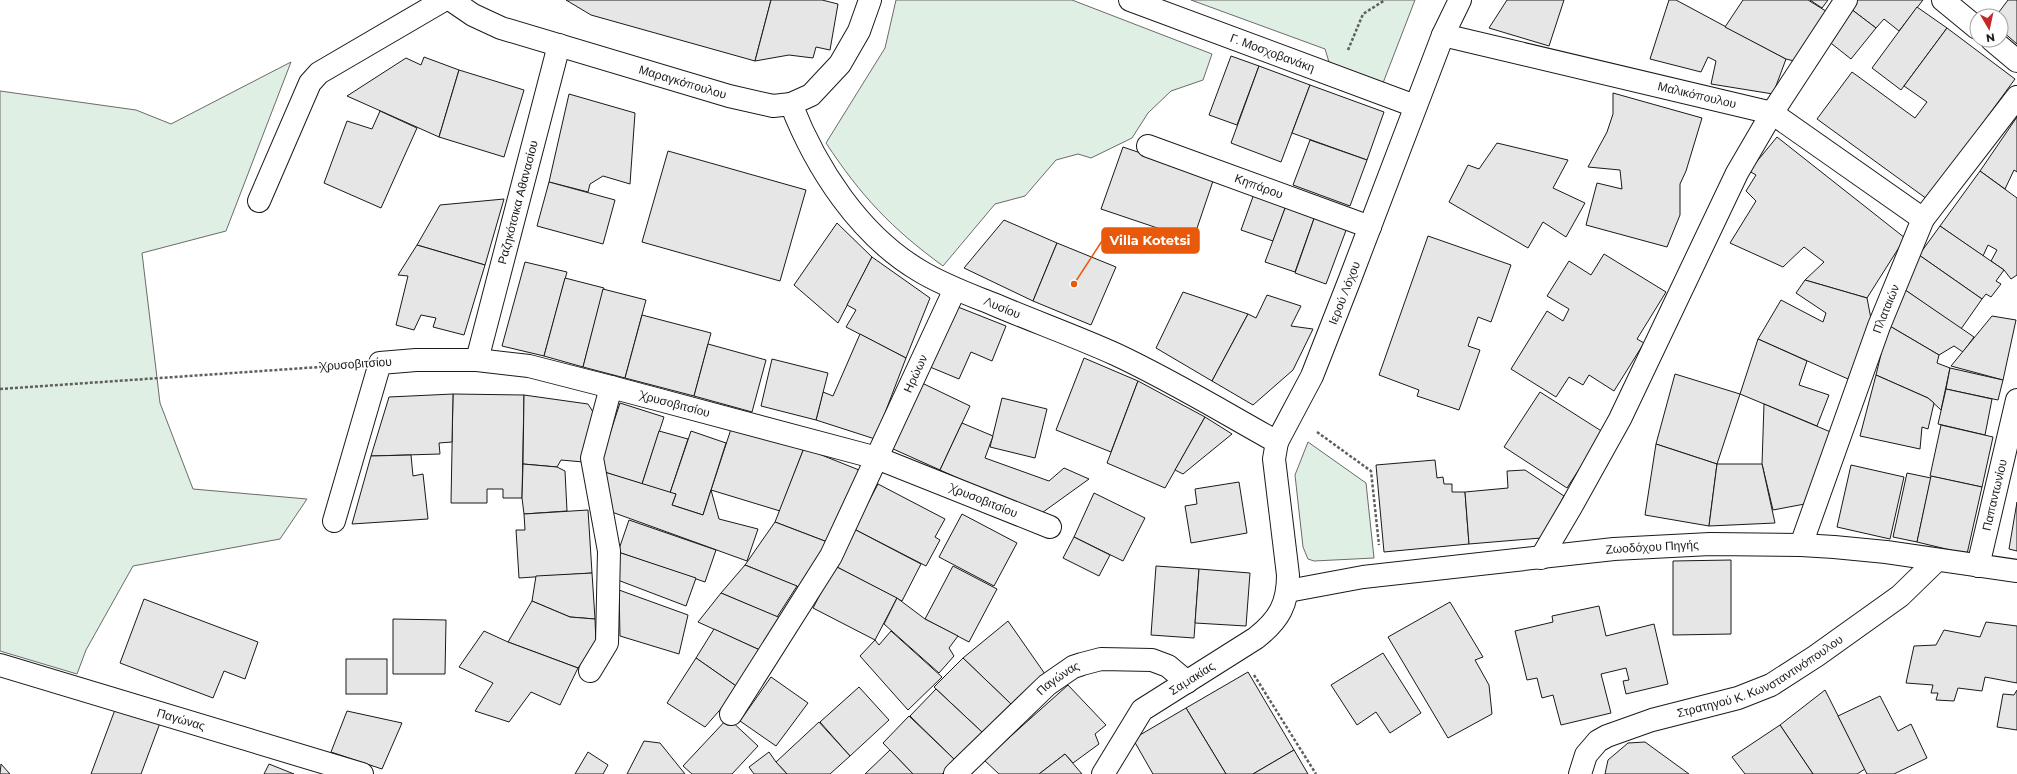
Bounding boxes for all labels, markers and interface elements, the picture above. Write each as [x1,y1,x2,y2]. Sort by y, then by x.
north arrow [1969,8,2009,48]
street label: Γ. Μοσχοβανάκη [1228,30,1317,75]
text: N [1985,30,1996,45]
street label: Μαραγκόπουλου [637,61,728,102]
street label: Μαλικόπουλου [1656,78,1738,111]
street label: Ραζηκότσικα Αθανασίου [494,138,541,266]
street label: Κηπάρου [1233,170,1285,202]
callout: Villa Kotetsi [1102,228,1199,253]
text: Villa Kotetsi [1108,232,1191,248]
street label: Ιερού Λόχου [1325,259,1363,327]
street label: Πλαταιών [1869,282,1902,335]
street label: Λυσίου [982,293,1023,322]
street label: Ηρώων [900,352,930,395]
street label: Χρυσοβιτσίου [318,354,392,374]
street label: Χρυσοβιτσίου [637,387,712,420]
street label: Παπαντωνίου [1979,458,2010,532]
street label: Χρυσοβιτσίου [946,479,1020,520]
street label: Ζωοδόχου Πηγής [1605,537,1699,557]
street label: Στρατηγού Κ. Κωνσταντινόπουλου [1675,631,1845,720]
street label: Παγώνας [1033,657,1081,698]
street label: Σαμακίας [1166,658,1217,698]
street label: Παγώνας [155,705,207,733]

